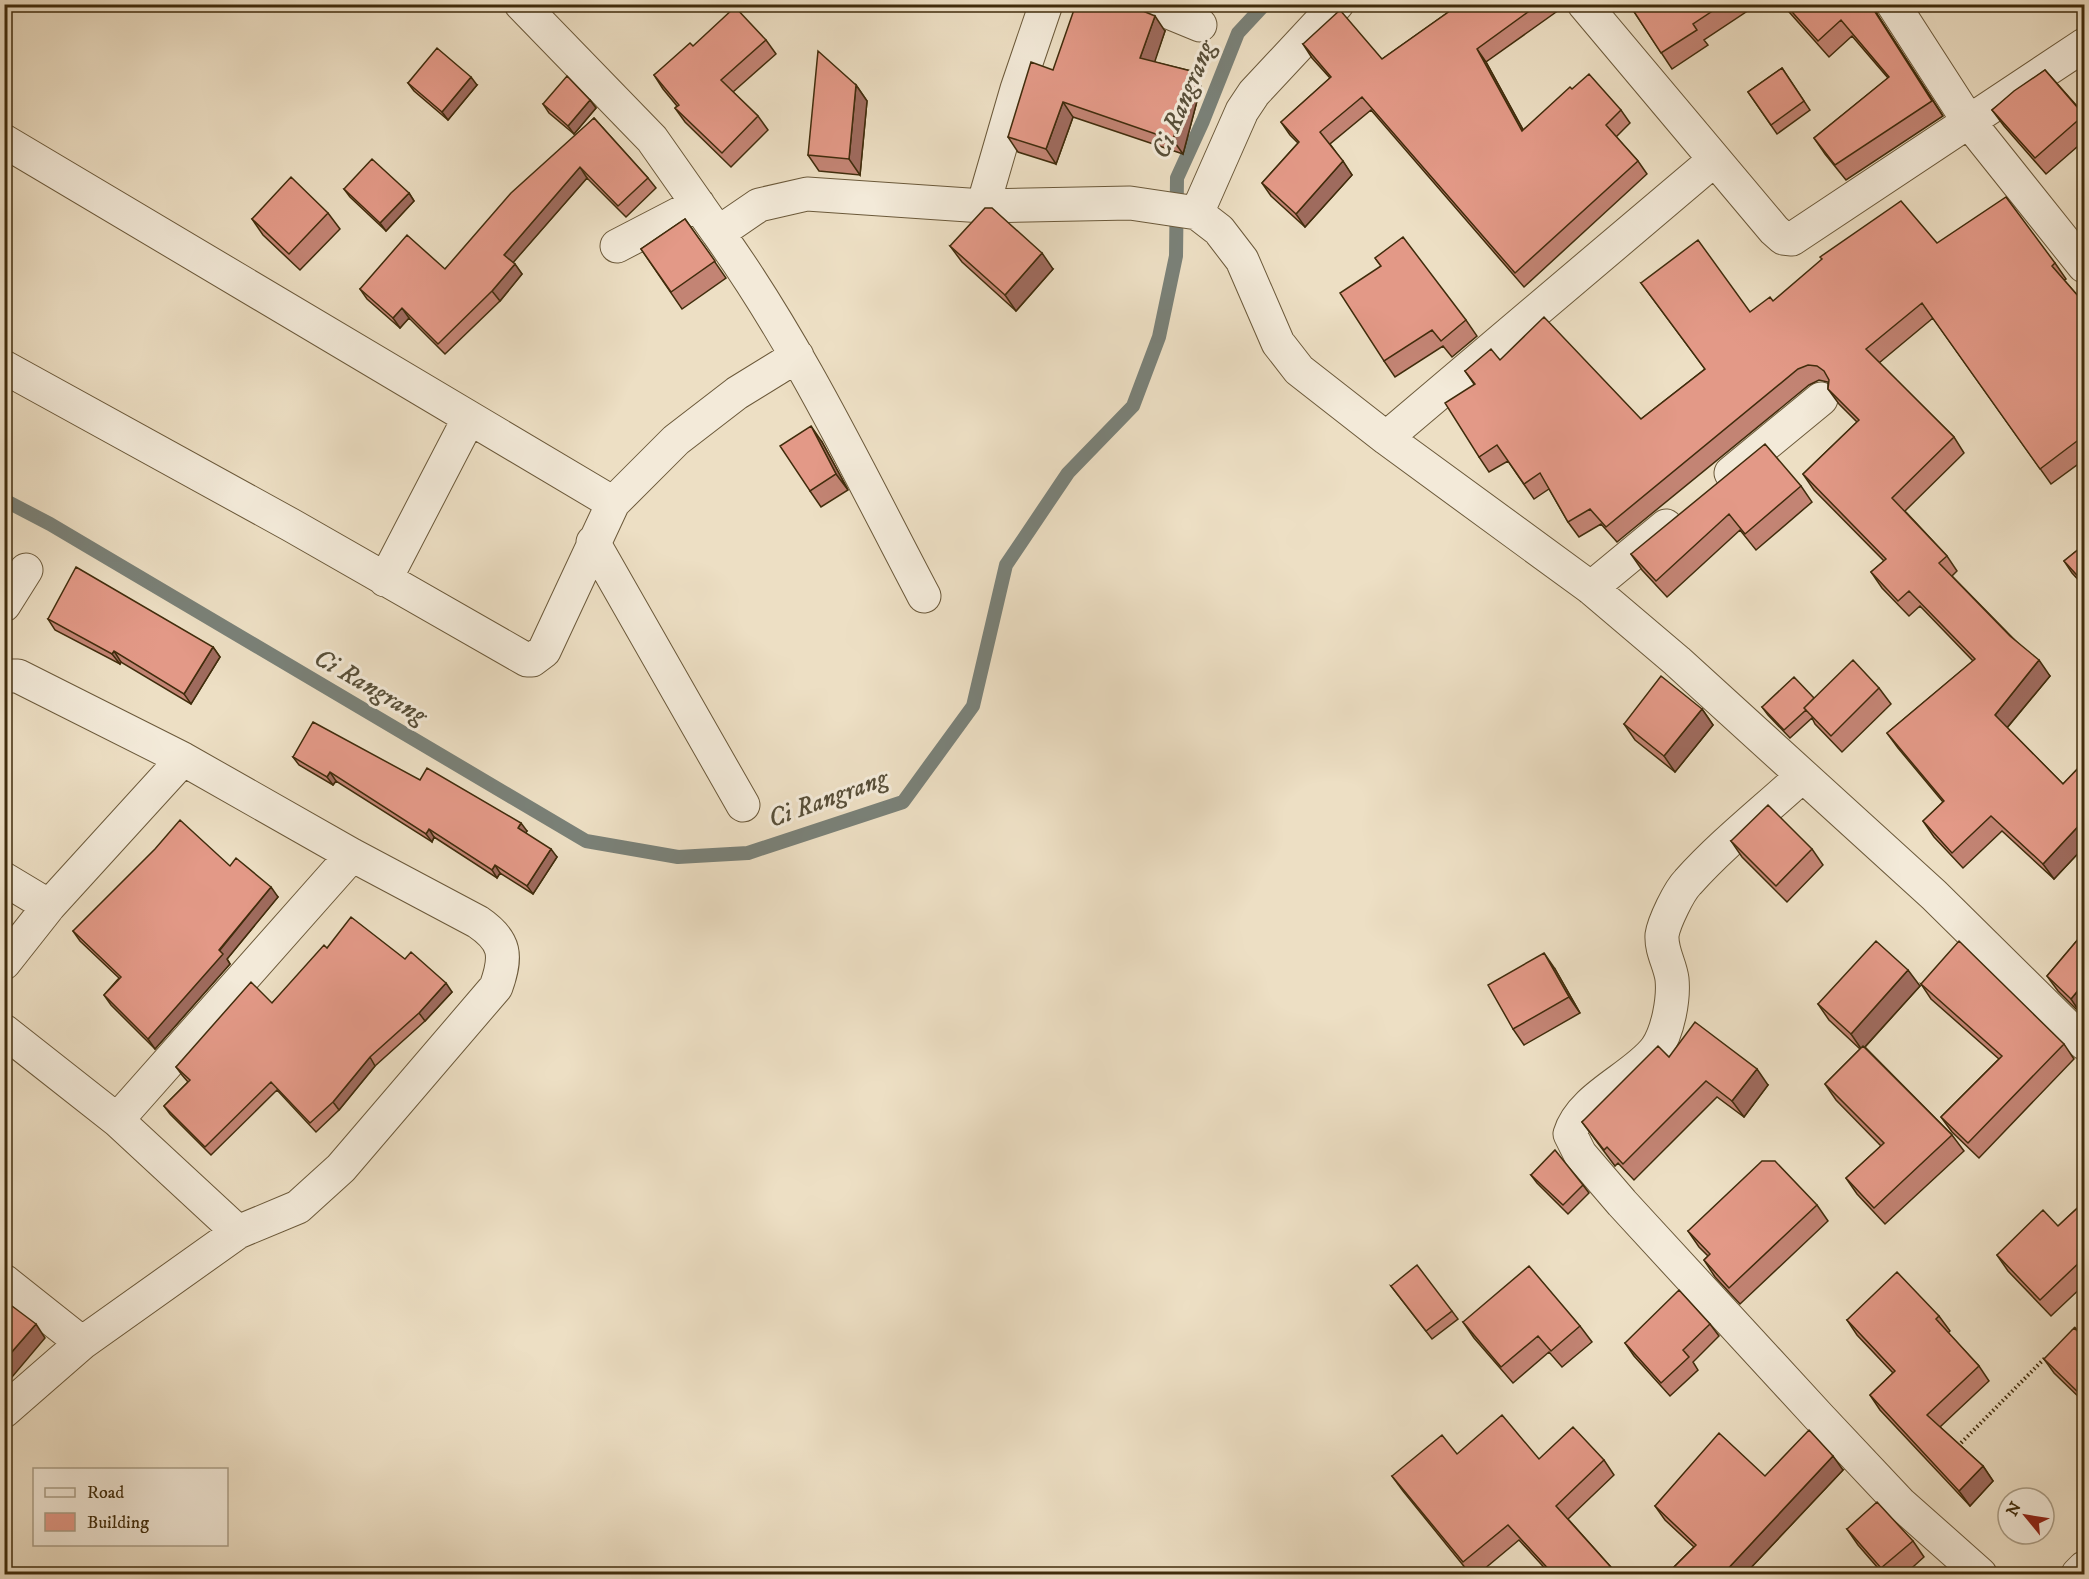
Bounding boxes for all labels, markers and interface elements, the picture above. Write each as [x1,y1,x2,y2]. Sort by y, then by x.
water label: Ci Rangrang [1144,34,1225,164]
water label: Ci Rangrang [308,641,434,734]
water label: Ci Rangrang [764,761,895,836]
legend [33,1468,228,1546]
text: Road [87,1482,124,1504]
north arrow [1996,1486,2056,1546]
text: N [2002,1498,2026,1520]
text: Building [87,1512,149,1534]

